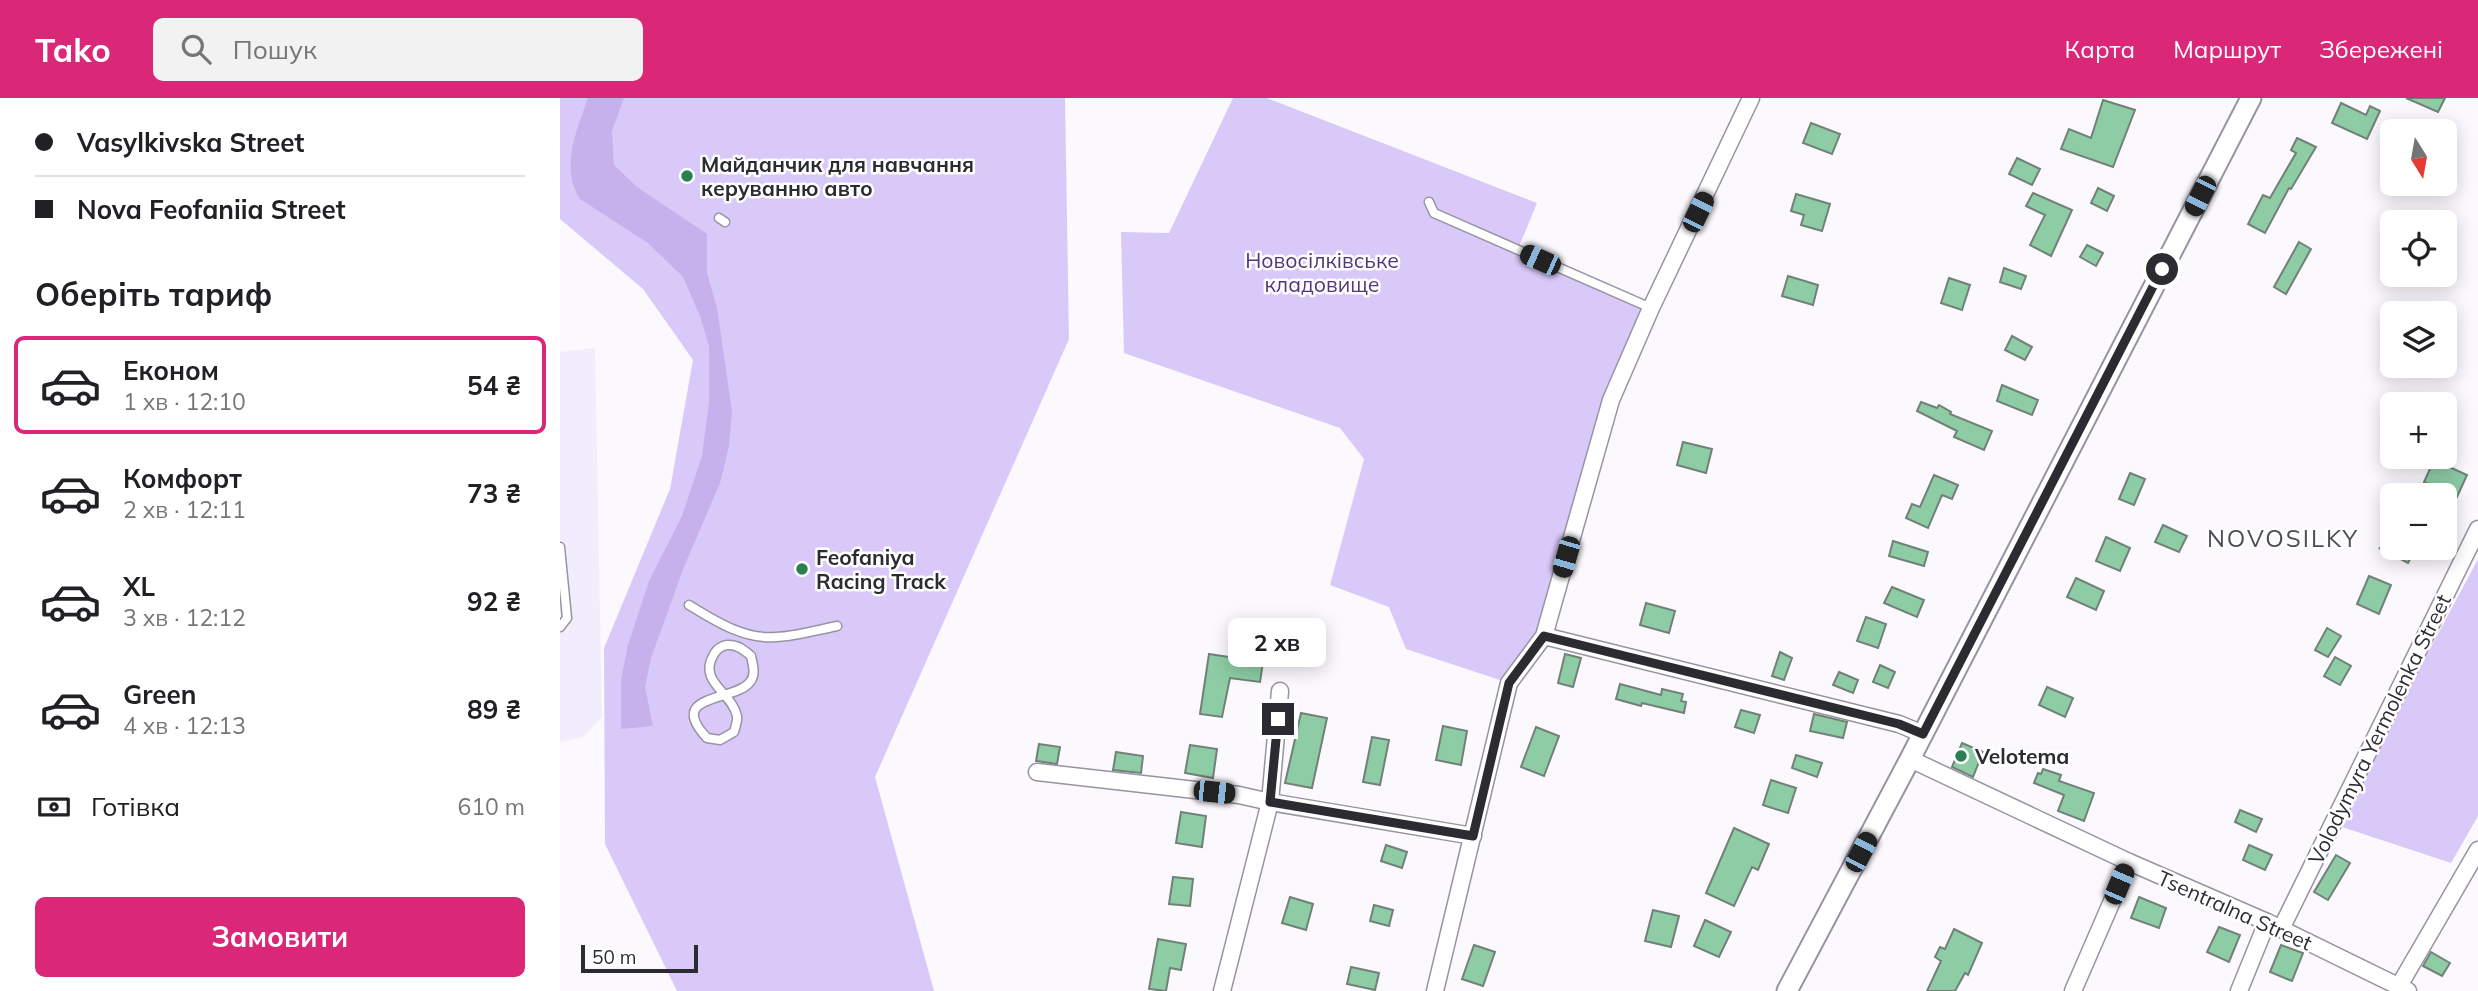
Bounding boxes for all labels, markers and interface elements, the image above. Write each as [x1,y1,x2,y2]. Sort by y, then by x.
search box [153,18,643,81]
text: Tako [35,29,111,70]
icon: search [177,30,215,68]
text: Пошук [233,33,317,66]
text: Карта [2065,34,2135,64]
text: Маршрут [2173,34,2281,64]
text: Збережені [2319,34,2443,64]
north arrow [2380,119,2457,196]
map controls [2380,119,2457,560]
text: Vasylkivska Street [77,126,304,159]
place label: Майданчик для навчання керуванню авто [701,151,974,201]
marker: Майданчик для навчання керуванню авто [679,168,695,184]
car [2182,173,2219,219]
car [1680,189,1717,235]
text: Nova Feofaniia Street [77,193,346,226]
button: locate [2380,210,2457,287]
car [1517,242,1564,278]
park label: Новосілківське кладовище [1245,247,1399,297]
route start [2146,253,2178,285]
text: Оберіть тариф [35,274,272,314]
button: layers [2380,301,2457,378]
icon: car [39,354,102,417]
text: Економ [123,354,219,387]
text: 54 ₴ [467,369,521,402]
text: 1 хв · 12:10 [123,387,246,416]
button: + [2380,392,2457,469]
icon: car [39,462,102,525]
text: Комфорт [123,462,242,495]
text: 73 ₴ [467,477,521,510]
button: − [2380,483,2457,560]
text: 2 хв · 12:11 [123,495,246,524]
district label: NOVOSILKY [2207,523,2359,553]
car [1551,534,1582,580]
place label: Feofaniya Racing Track [816,544,946,594]
marker: Feofaniya Racing Track [794,561,810,577]
icon: car [39,570,102,633]
text: XL [123,570,155,603]
text: 92 ₴ [467,585,521,618]
street label: Volodymyra Yermolenka Street [2302,590,2456,868]
text: 3 хв · 12:12 [123,603,246,632]
callout: 2 хв [1229,618,1327,666]
text: 2 хв [1254,628,1300,657]
icon: car [39,678,102,741]
text: Green [123,678,196,711]
text: 89 ₴ [467,693,521,726]
route end [1262,703,1294,735]
text: 4 хв · 12:13 [123,711,246,740]
place label: Velotema [1974,743,2069,769]
marker: Velotema [1953,748,1969,764]
car [1193,779,1236,805]
icon: cash [35,788,73,826]
text: Готівка [91,790,180,823]
text: 610 m [457,792,525,821]
car [1842,829,1881,875]
car [2102,861,2137,907]
street label: Tsentralna Street [2154,864,2316,956]
button: Замовити [35,897,525,977]
scale bar [581,942,698,974]
text: 50 m [592,945,636,969]

